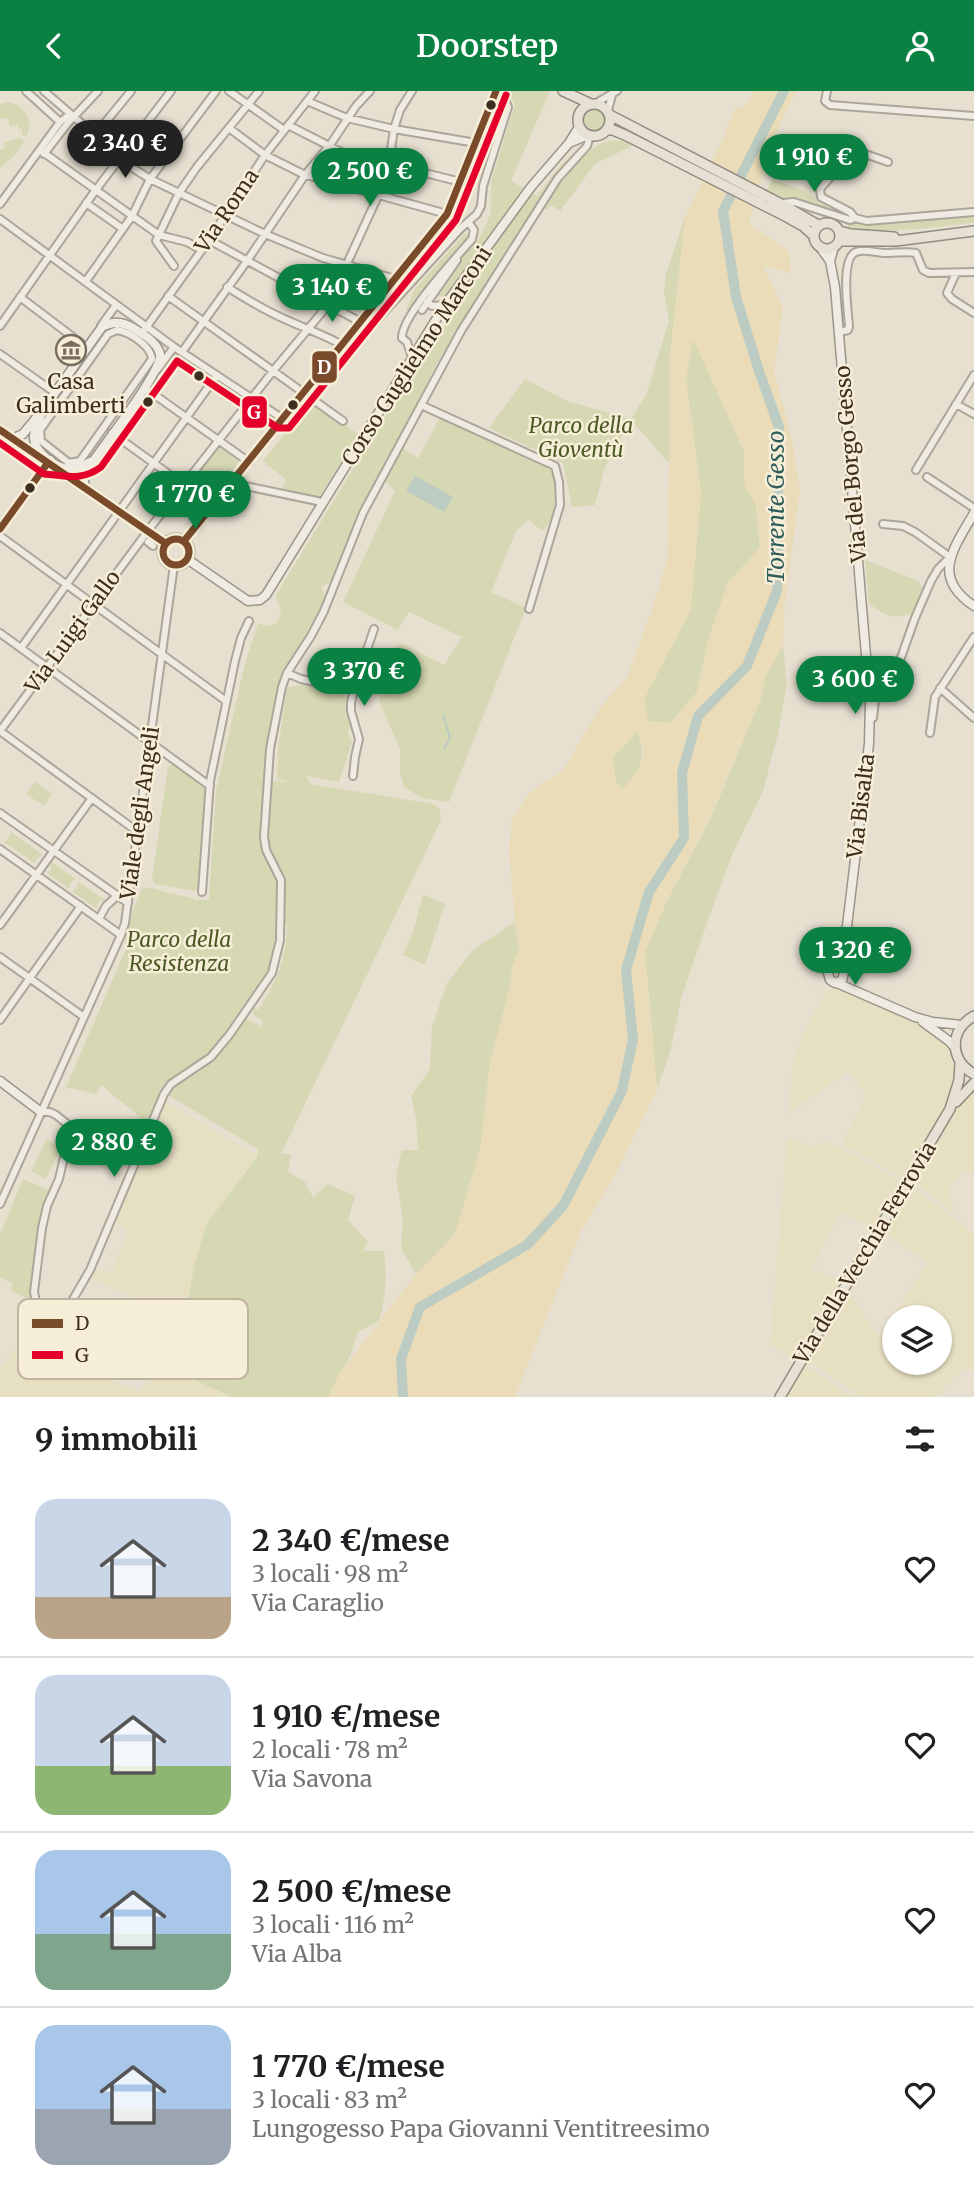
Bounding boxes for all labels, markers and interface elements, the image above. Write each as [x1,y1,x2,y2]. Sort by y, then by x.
text: Doorstep [416,26,558,66]
icon: back [35,27,73,65]
icon: person [901,27,939,65]
unlabelled marker [484,98,498,112]
pin: 2 340 € [60,120,190,180]
text: 2 340 € [83,128,167,157]
pin: 1 910 € [749,134,879,194]
text: 1 910 € [776,142,852,171]
pin: 2 500 € [305,149,435,208]
text: 2 500 € [327,156,413,185]
street label: Via Roma [188,164,265,259]
street label: Corso Guglielmo Marconi [336,241,498,470]
pin: 3 140 € [267,265,397,324]
text: 3 140 € [292,272,372,301]
museum icon: Casa Galimberti [54,333,88,367]
line badge: D [311,350,338,384]
text: D [317,355,331,379]
street label: Via del Borgo Gesso [828,365,873,564]
place label: Casa Galimberti [16,368,126,419]
unlabelled marker [192,369,206,383]
unlabelled marker [141,395,155,409]
line badge: G [241,395,268,429]
unlabelled marker [286,398,300,412]
text: G [247,400,261,424]
park label: Parco della Gioventù [529,412,633,463]
water label: Torrente Gesso [761,430,790,584]
pin: 1 770 € [130,471,260,531]
text: 1 770 € [155,479,235,508]
unlabelled marker [23,481,37,495]
street label: Via Luigi Gallo [18,565,126,699]
pin: 3 370 € [299,649,429,708]
text: 3 370 € [323,656,405,685]
pin: 3 600 € [790,657,920,716]
text: 3 600 € [812,664,898,693]
street label: Viale degli Angeli [114,724,165,902]
street label: Via Bisalta [841,752,880,861]
park label: Parco della Resistenza [127,926,231,977]
pin: 1 320 € [790,927,920,987]
text: 1 320 € [815,935,895,964]
pin: 2 880 € [49,1119,179,1179]
text: 2 880 € [71,1127,157,1156]
street label: Via della Vecchia Ferrovia [787,1136,942,1370]
legend [18,1299,248,1379]
map controls [882,1305,952,1375]
button: layers [882,1305,952,1375]
text: D [75,1311,89,1335]
text: G [75,1343,89,1367]
text: 9 immobili [35,1420,198,1458]
icon: filters [901,1420,939,1458]
text: 2 340 €/mese [252,1521,449,1559]
icon: home [91,1527,175,1611]
icon: heart [901,1550,939,1588]
text: 3 locali · 98 m² [252,1559,408,1588]
text: Via Caraglio [252,1588,384,1617]
text: 1 910 €/mese [252,1697,440,1735]
icon: home [91,1703,175,1787]
icon: heart [901,1726,939,1764]
text: 2 locali · 78 m² [252,1735,408,1764]
text: Via Savona [252,1764,372,1793]
text: 2 500 €/mese [252,1872,451,1910]
icon: home [91,1878,175,1962]
icon: heart [901,1901,939,1939]
text: 3 locali · 116 m² [252,1910,414,1939]
text: Via Alba [252,1939,342,1968]
text: 1 770 €/mese [252,2047,445,2085]
icon: home [91,2053,175,2137]
icon: heart [901,2076,939,2114]
text: 3 locali · 83 m² [252,2085,407,2114]
text: Lungogesso Papa Giovanni Ventitreesimo [252,2114,710,2143]

